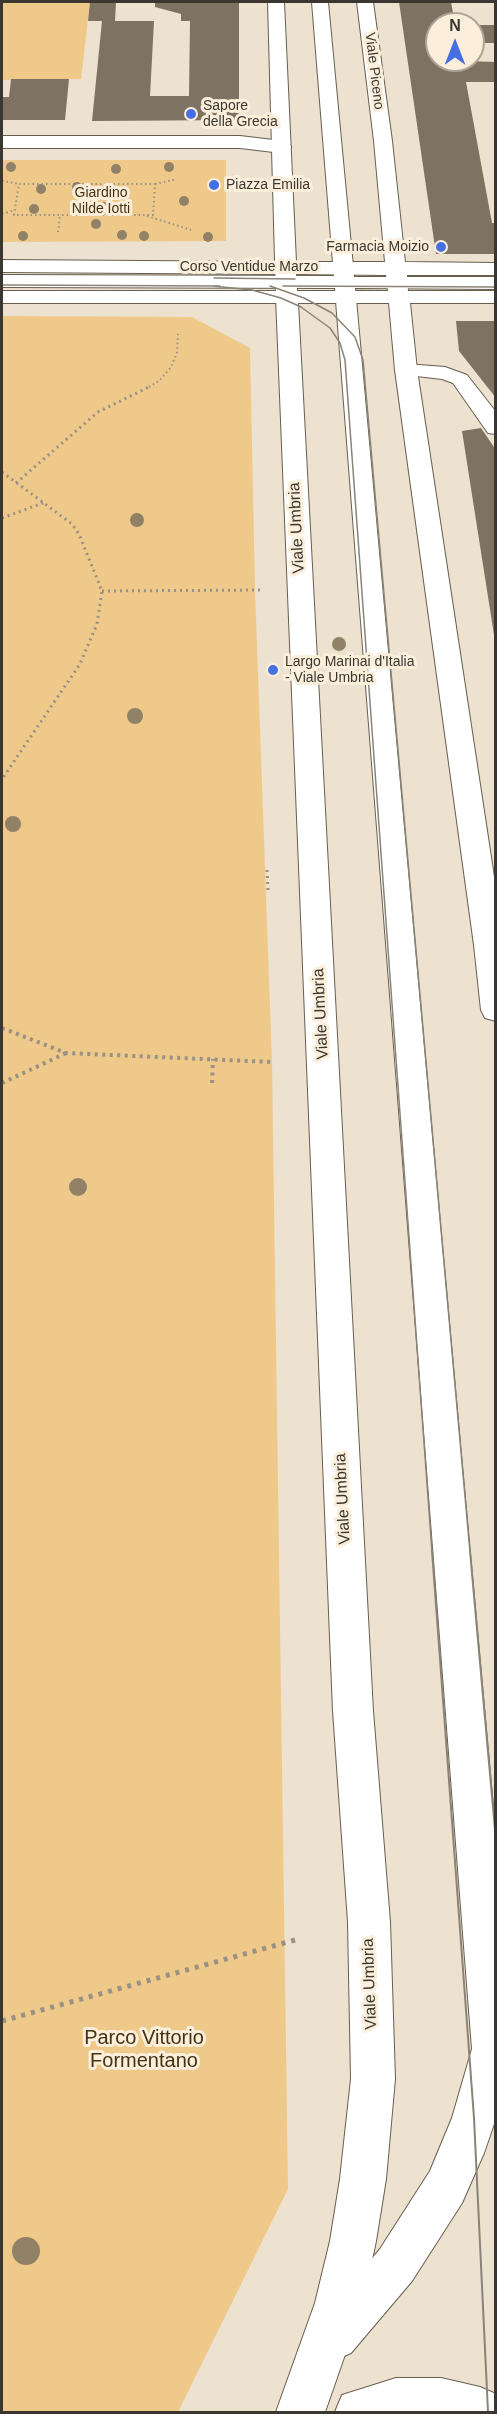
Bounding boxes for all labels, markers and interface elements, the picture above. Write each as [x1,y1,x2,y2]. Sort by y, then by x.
north arrow [425,12,485,72]
text: N [449,17,461,34]
street label: Viale Piceno [361,31,387,111]
place label: Sapore della Grecia [203,98,278,130]
marker: Sapore della Grecia [184,107,198,121]
place label: Piazza Emilia [226,177,310,193]
marker: Piazza Emilia [207,178,221,192]
park label: Giardino Nilde Iotti [72,185,130,218]
place label: Farmacia Moizio [326,239,429,255]
marker: Farmacia Moizio [434,240,448,254]
street label: Corso Ventidue Marzo [180,259,318,275]
street label: Viale Umbria [285,482,309,574]
place label: Largo Marinai d'Italia - Viale Umbria [285,654,415,686]
marker: Largo Marinai d'Italia - Viale Umbria [266,663,280,677]
street label: Viale Umbria [309,968,333,1060]
street label: Viale Umbria [331,1453,355,1545]
street label: Viale Umbria [359,1938,381,2030]
park label: Parco Vittorio Formentano [84,2026,204,2073]

